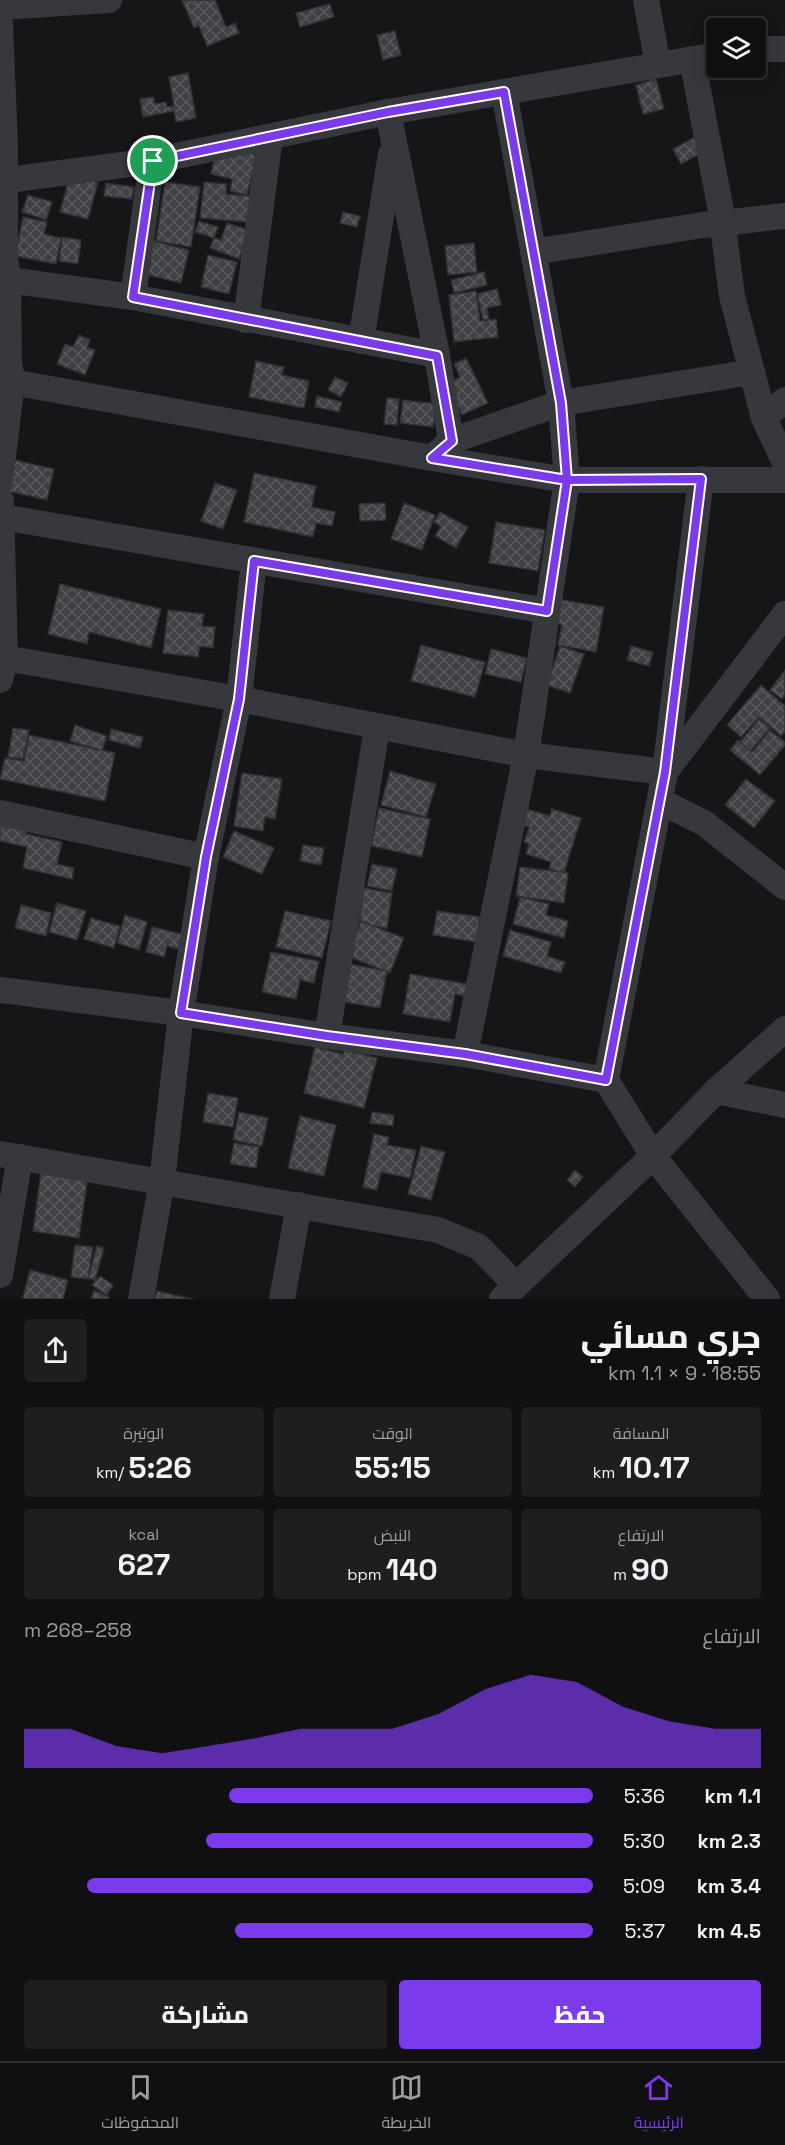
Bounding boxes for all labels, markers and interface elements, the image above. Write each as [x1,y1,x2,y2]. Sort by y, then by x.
map controls [706,18,766,78]
button: layers [706,18,766,78]
pin [127,135,178,186]
icon: arrive [136,144,169,177]
text: جري مسائي [581,1316,761,1358]
button: share [24,1319,87,1382]
text: 18:55 · 9 × 1.1 km [608,1360,761,1386]
text: الوتيرة [123,1423,164,1444]
text: الوقت [372,1423,413,1444]
text: المسافة [613,1423,670,1444]
text: 5:26 [128,1448,192,1487]
text: 55:15 [354,1448,431,1487]
text: 10.17 [619,1448,690,1487]
text: /km [96,1462,128,1483]
text: km [593,1462,619,1483]
text: kcal [128,1524,159,1545]
text: النبض [374,1525,411,1546]
text: الارتفاع [618,1525,665,1546]
text: 627 [118,1545,170,1584]
text: 140 [386,1550,438,1589]
text: 90 [631,1550,669,1589]
text: bpm [347,1564,386,1585]
text: m [613,1564,631,1585]
text: 258–268 m [24,1617,132,1643]
text: الارتفاع [702,1623,761,1649]
text: 5:36 [624,1783,665,1809]
text: 1.1 km [705,1783,761,1809]
text: 5:30 [623,1828,665,1854]
text: 2.3 km [698,1828,761,1854]
text: 5:09 [623,1873,665,1899]
text: 3.4 km [697,1873,761,1899]
text: 5:37 [625,1918,665,1944]
text: 4.5 km [697,1918,761,1944]
button: مشاركة [24,1980,387,2049]
button: حفظ [399,1980,761,2049]
tab: المحفوظات [101,2071,179,2137]
tab: الخريطة [381,2071,431,2137]
tab: الرئيسية [634,2071,684,2137]

